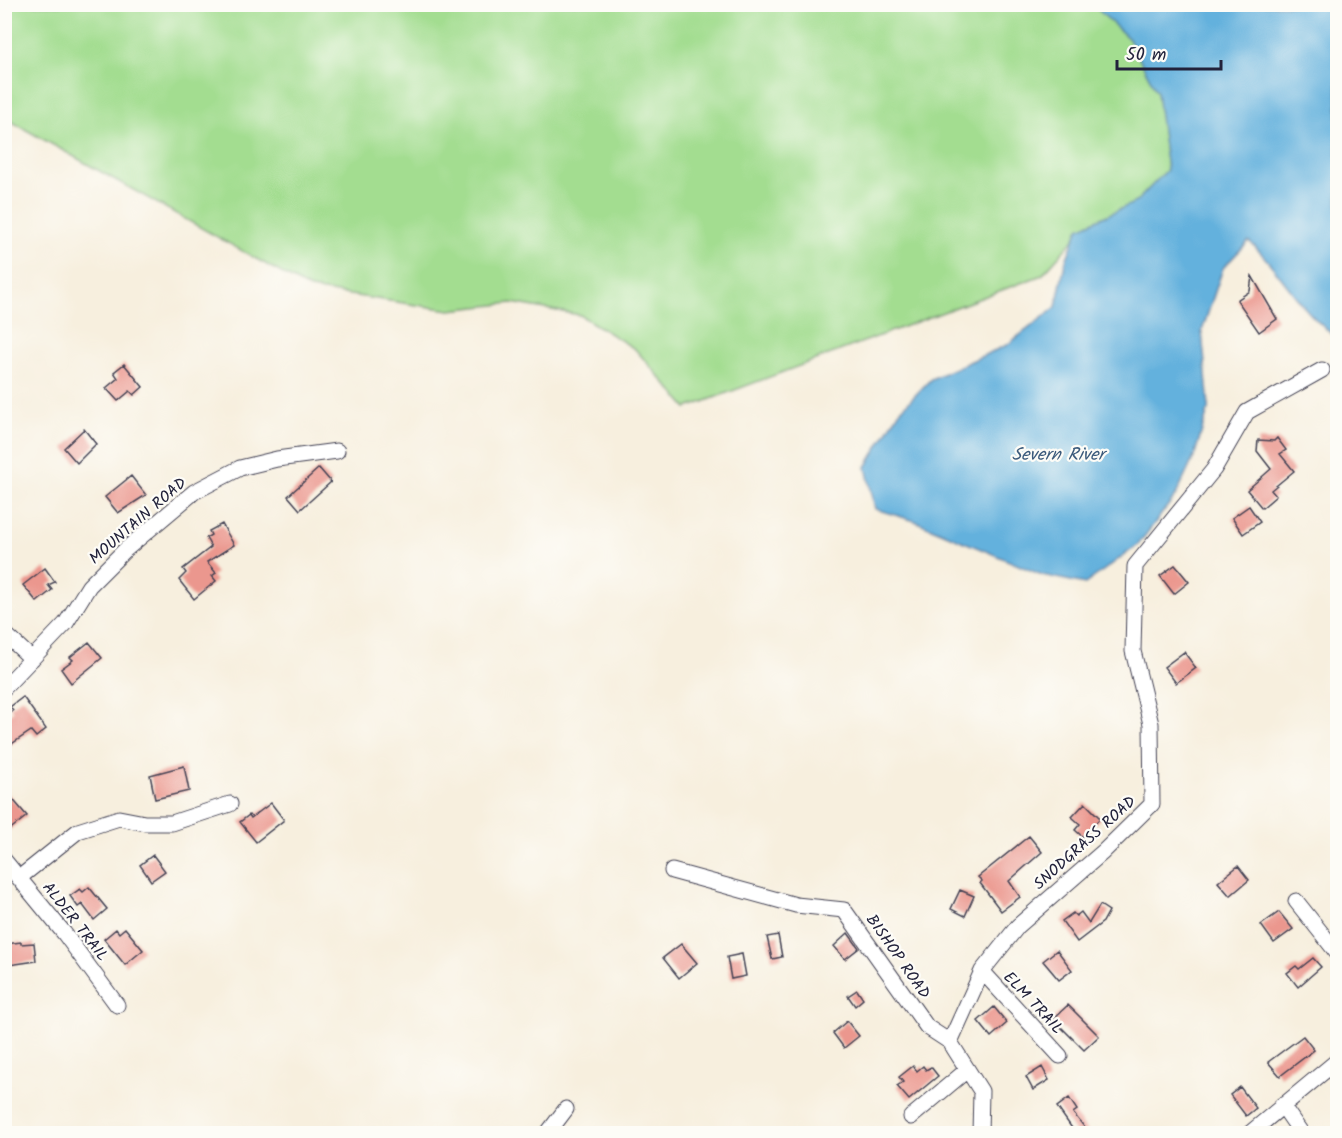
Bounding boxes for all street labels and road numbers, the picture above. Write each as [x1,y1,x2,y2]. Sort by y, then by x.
street label: MOUNTAIN ROAD [84,472,192,571]
street label: SNODGRASS ROAD [1028,790,1142,896]
street label: ALDER TRAIL [36,877,114,967]
street label: BISHOP ROAD [859,909,936,1004]
street label: ELM TRAIL [997,966,1069,1040]

